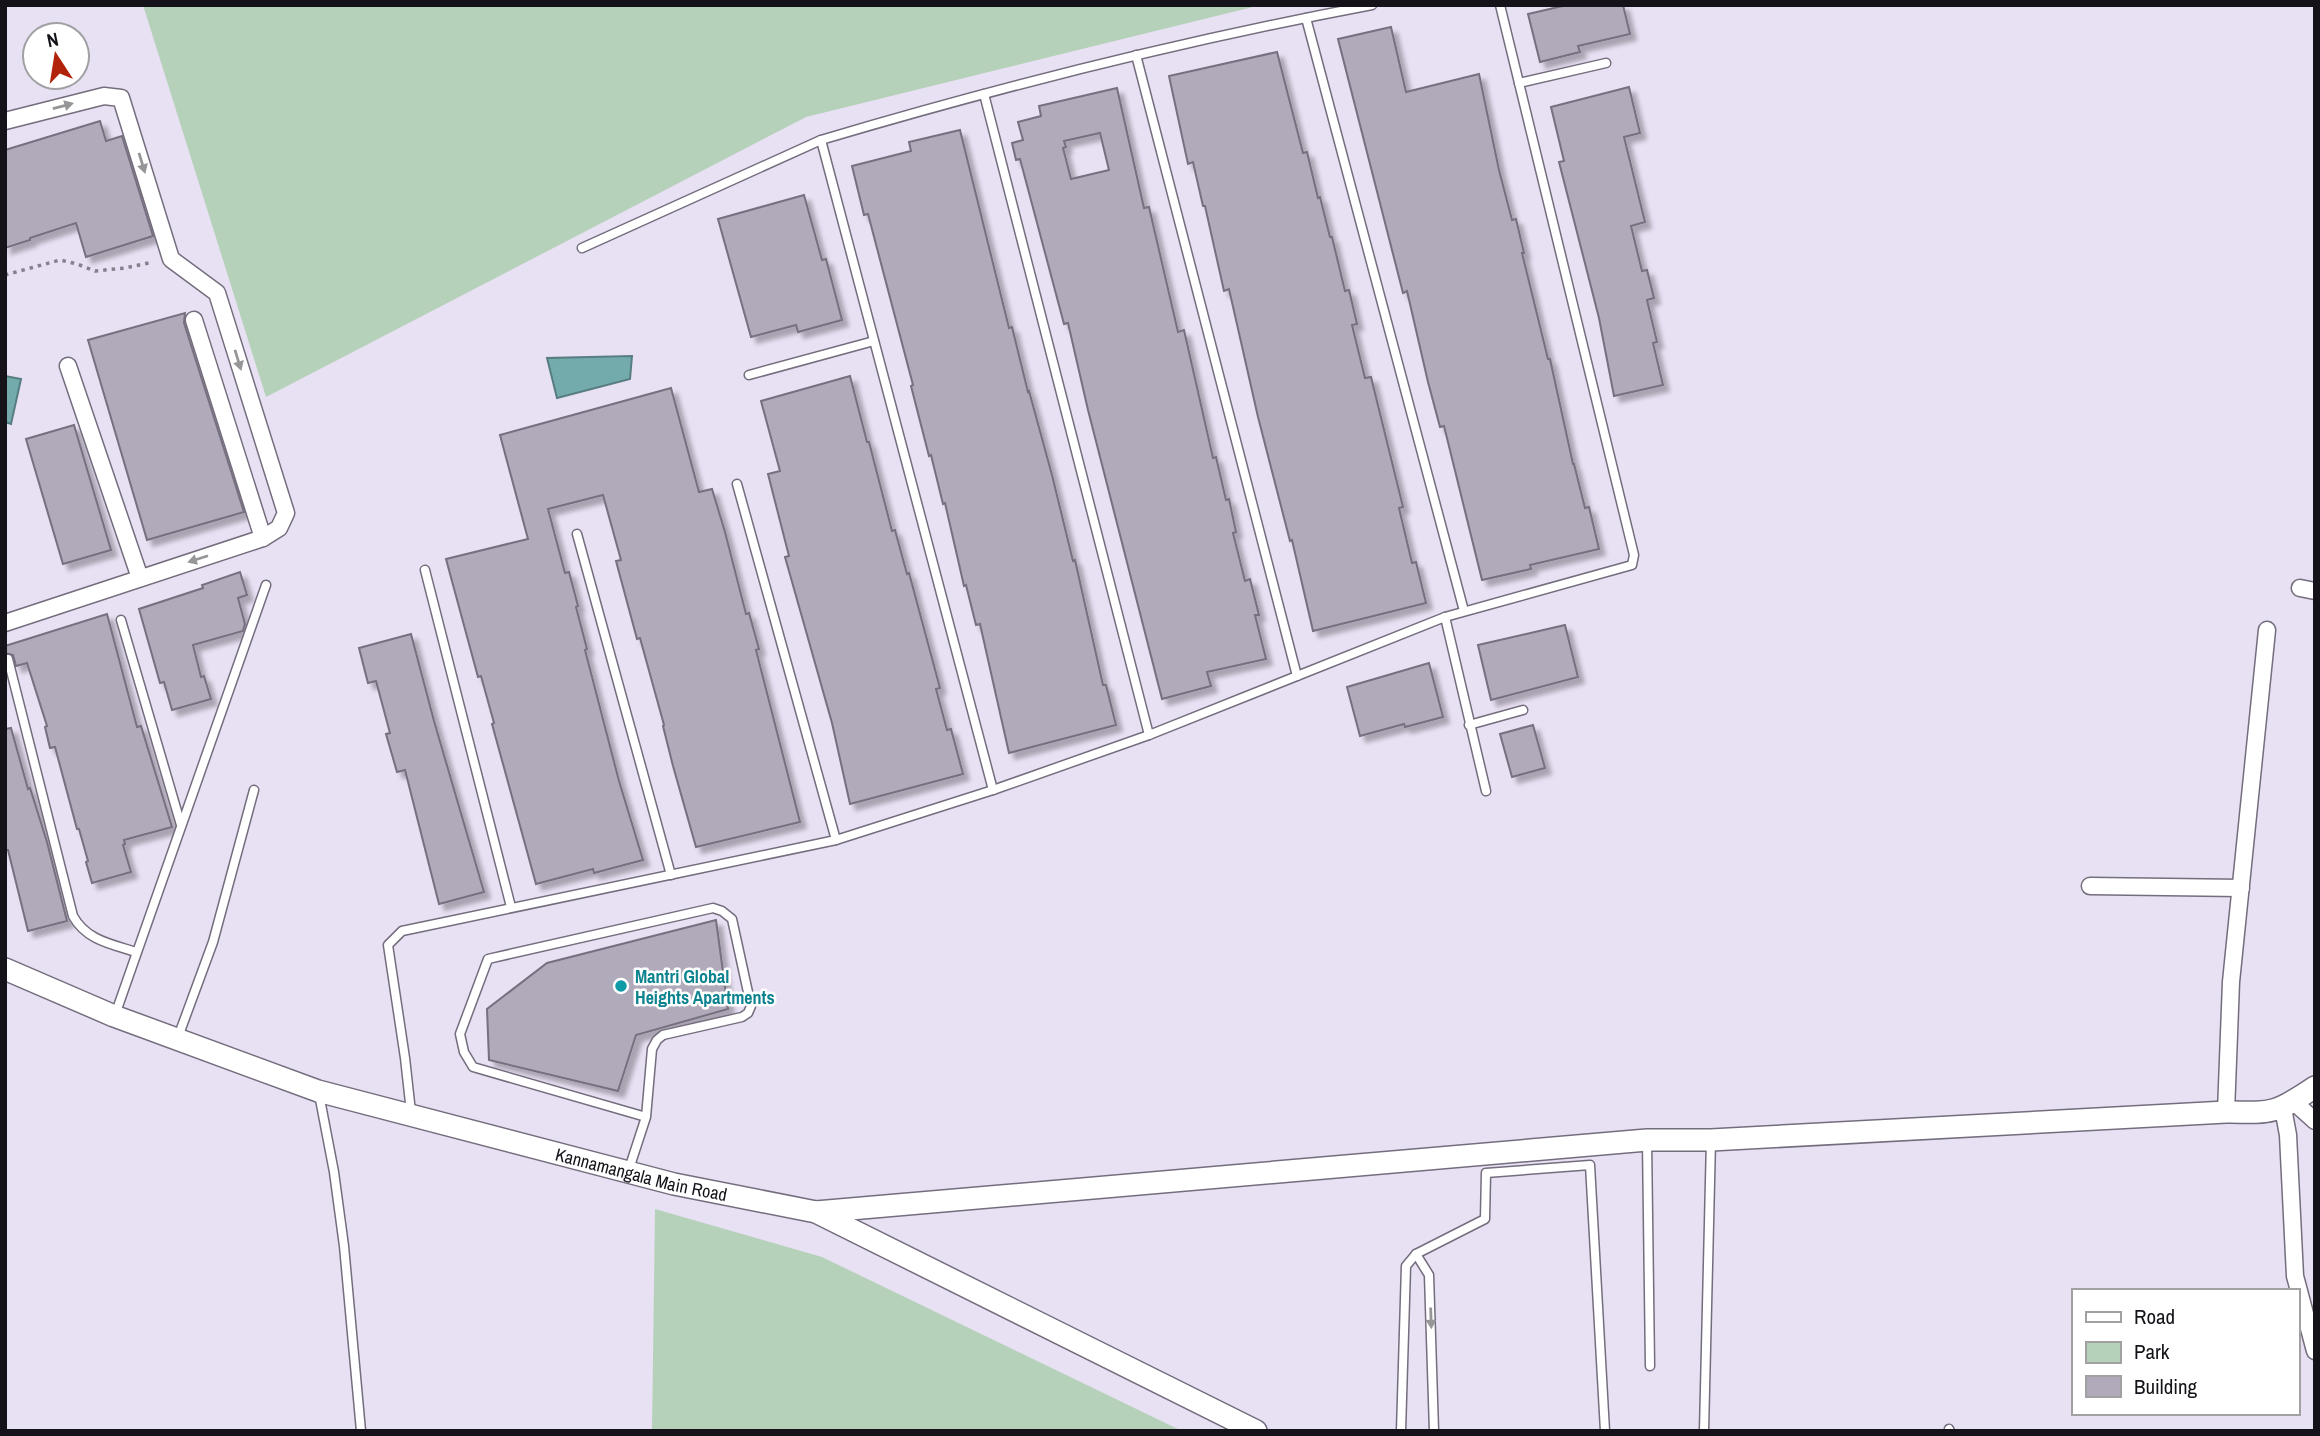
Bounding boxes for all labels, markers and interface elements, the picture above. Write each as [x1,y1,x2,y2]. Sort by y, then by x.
north arrow [21,21,91,91]
text: N [44,25,61,53]
one-way arrow [52,100,74,111]
one-way arrow [137,153,148,174]
one-way arrow [234,350,244,371]
one-way arrow [187,555,208,565]
place label: Mantri Global Heights Apartments [635,964,775,1010]
marker: Mantri Global Heights Apartments [613,978,629,994]
street label: Kannamangala Main Road [553,1141,729,1207]
legend [2072,1289,2299,1415]
text: Road [2134,1302,2175,1331]
one-way arrow [1425,1307,1436,1329]
text: Park [2134,1337,2170,1366]
text: Building [2134,1372,2198,1401]

